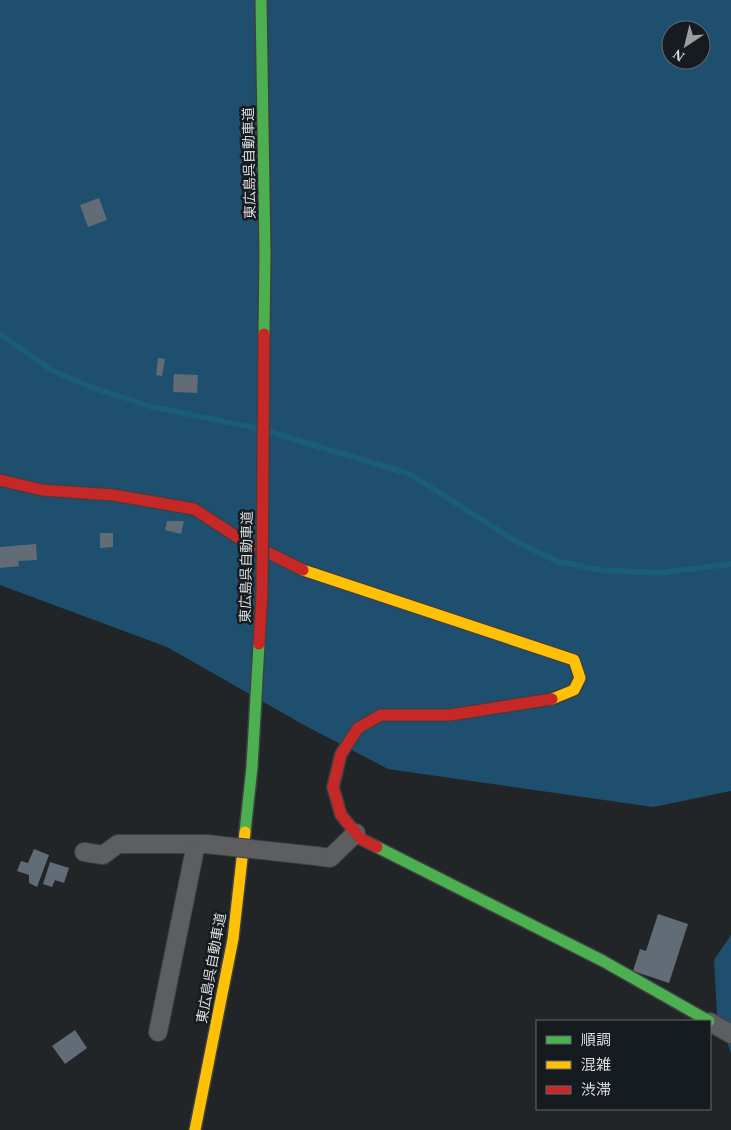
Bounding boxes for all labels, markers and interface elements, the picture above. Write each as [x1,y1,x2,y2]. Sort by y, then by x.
north arrow [661,20,711,70]
text: N [670,46,687,64]
street label: 東広島呉自動車道 [241,107,258,219]
street label: 東広島呉自動車道 [238,511,255,623]
street label: 東広島呉自動車道 [194,912,229,1025]
legend [536,1020,711,1110]
text: 順調 [581,1032,611,1048]
text: 混雑 [581,1057,611,1073]
text: 渋滞 [581,1082,611,1098]

